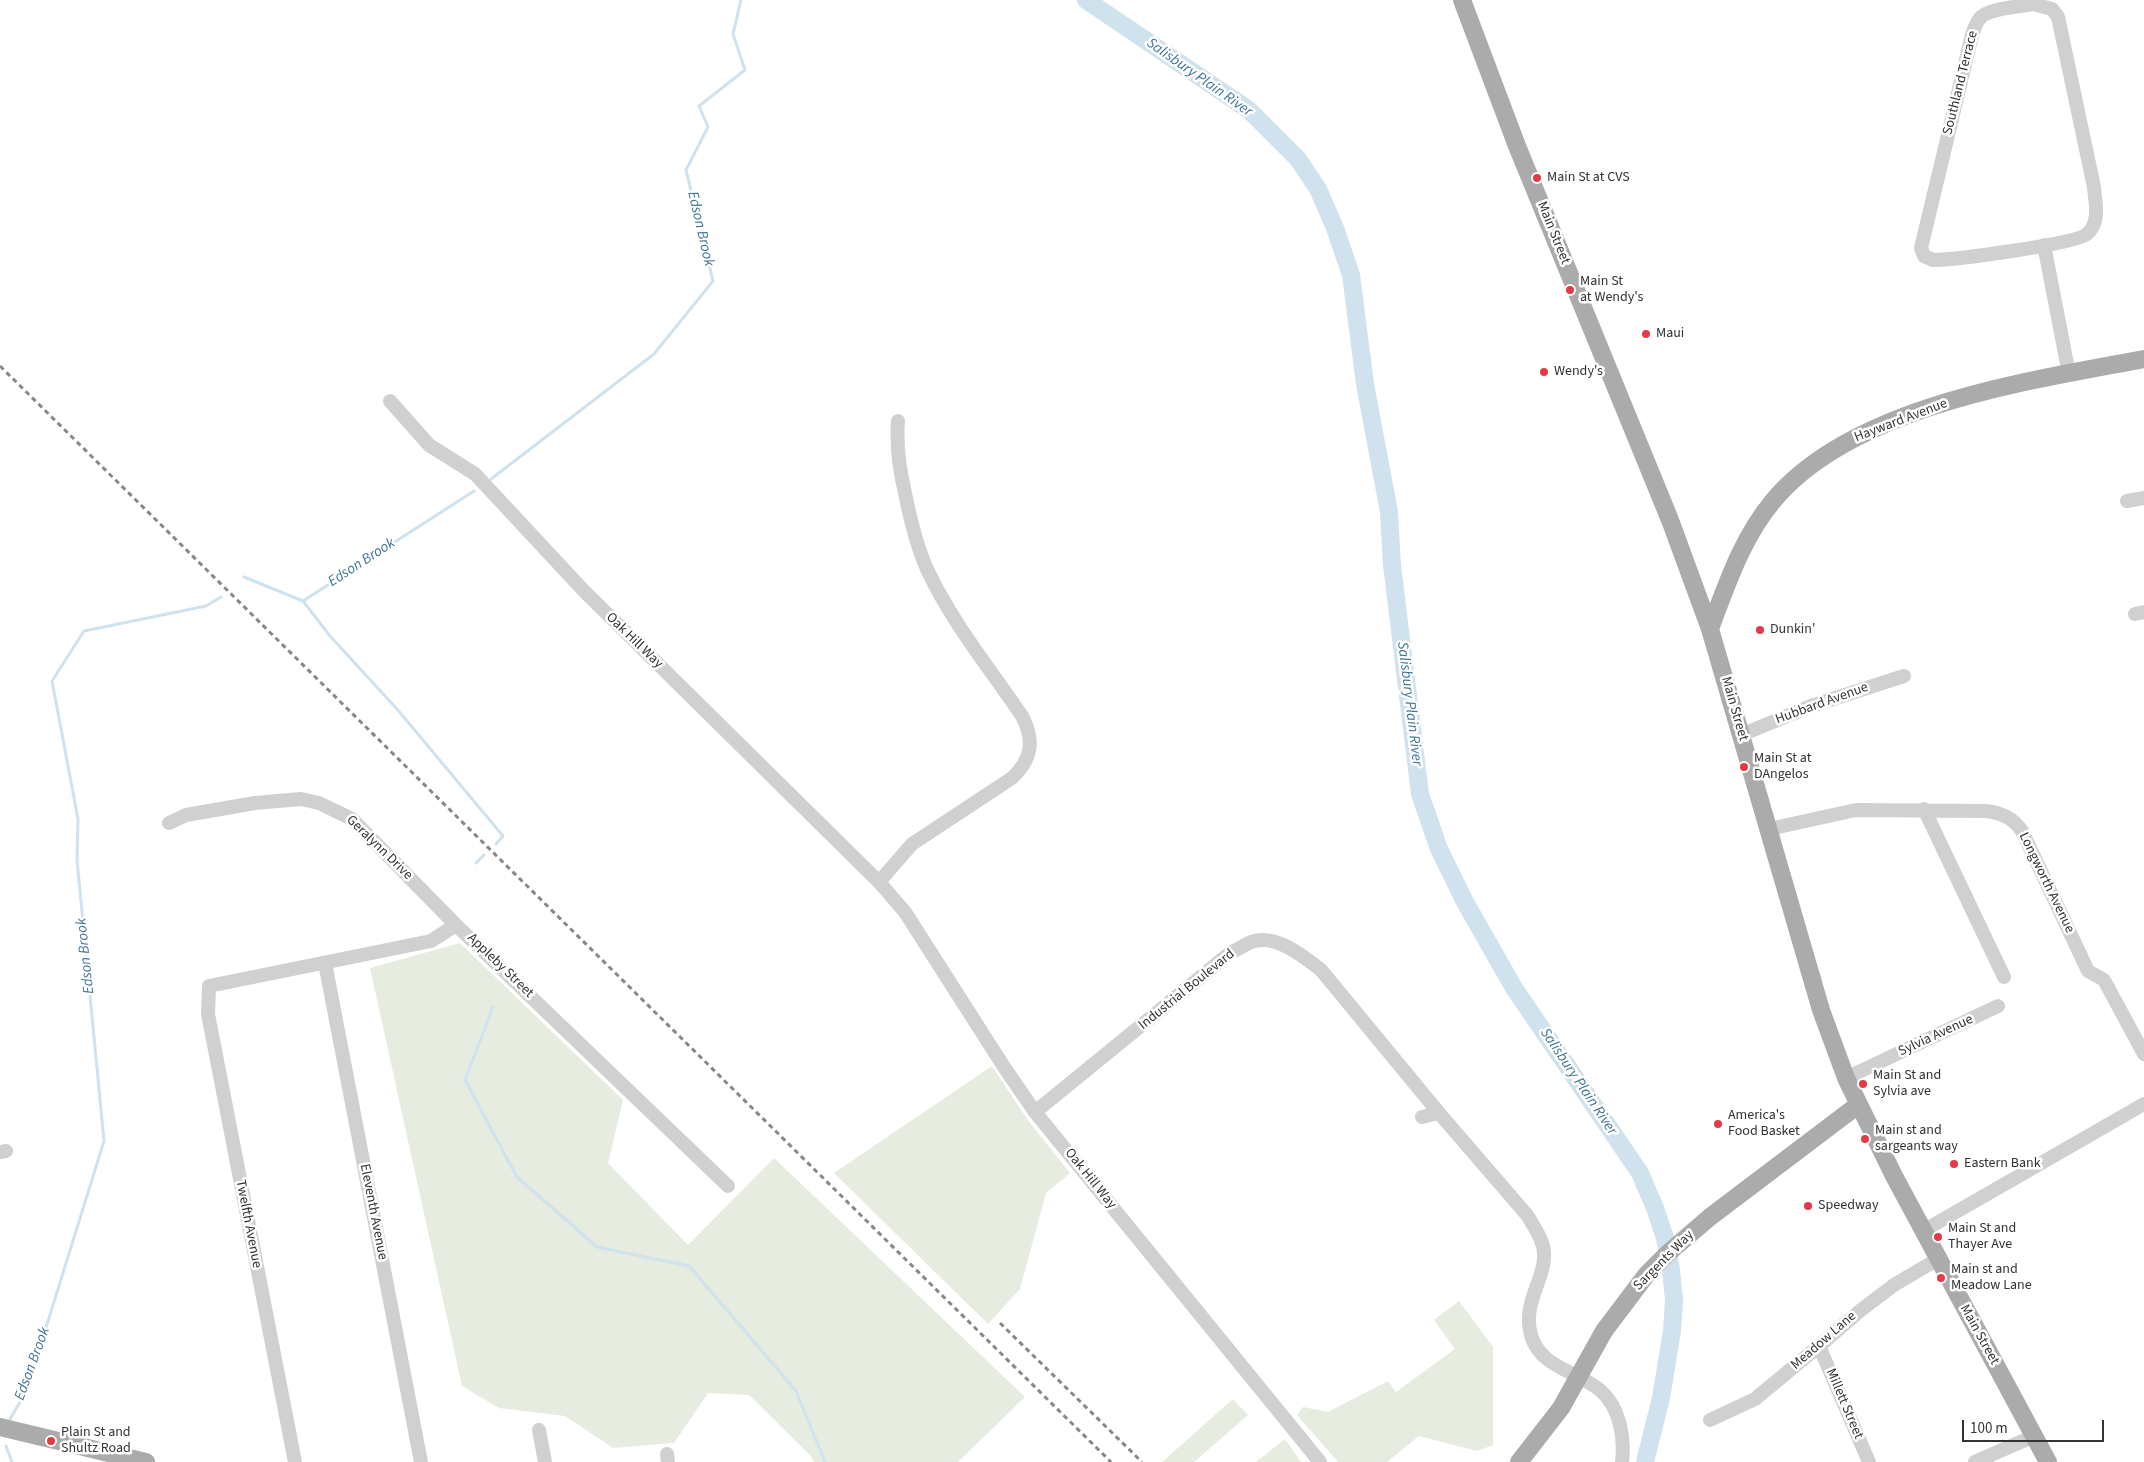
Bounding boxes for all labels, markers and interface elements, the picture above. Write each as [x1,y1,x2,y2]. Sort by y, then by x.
street label: Southland Terrace [1940,29,1982,137]
water label: Salisbury Plain River [1143,35,1255,121]
place label: Main St at CVS [1547,170,1630,186]
marker: Main St at CVS [1531,172,1543,184]
water label: Edson Brook [683,190,717,268]
street label: Main Street [1533,199,1573,267]
place label: Main St at Wendy's [1580,274,1643,306]
marker: Main St at Wendy's [1564,284,1576,296]
place label: Maui [1656,326,1684,342]
marker: Maui [1640,328,1652,340]
place label: Wendy's [1554,364,1603,380]
marker: Wendy's [1538,366,1550,378]
street label: Hayward Avenue [1852,396,1950,446]
water label: Edson Brook [325,535,399,591]
street label: Oak Hill Way [602,610,666,672]
place label: Dunkin' [1770,622,1815,638]
marker: Dunkin' [1754,624,1766,636]
water label: Salisbury Plain River [1392,641,1426,767]
street label: Main Street [1717,675,1751,743]
street label: Hubbard Avenue [1773,679,1871,729]
place label: Main St at DAngelos [1754,751,1811,784]
marker: Main St at DAngelos [1738,761,1750,773]
street label: Geralynn Drive [342,812,416,884]
street label: Longworth Avenue [2014,830,2078,936]
water label: Edson Brook [73,917,99,995]
street label: Appleby Street [463,930,537,1002]
street label: Industrial Boulevard [1136,946,1238,1034]
street label: Sylvia Avenue [1896,1011,1976,1061]
water label: Salisbury Plain River [1536,1025,1620,1139]
place label: Main St and Sylvia ave [1873,1068,1941,1100]
marker: Main St and Sylvia ave [1857,1078,1869,1090]
place label: America's Food Basket [1728,1108,1800,1140]
marker: America's Food Basket [1712,1118,1724,1130]
place label: Main st and sargeants way [1875,1123,1958,1156]
marker: Main st and sargeants way [1859,1133,1871,1145]
street label: Oak Hill Way [1061,1145,1119,1213]
place label: Eastern Bank [1964,1156,2041,1172]
marker: Eastern Bank [1948,1158,1960,1170]
street label: Eleventh Avenue [355,1163,391,1261]
street label: Twelfth Avenue [231,1179,265,1269]
place label: Speedway [1818,1198,1878,1214]
marker: Speedway [1802,1200,1814,1212]
place label: Main St and Thayer Ave [1948,1221,2016,1254]
street label: Sargents Way [1630,1227,1698,1295]
marker: Main St and Thayer Ave [1932,1231,1944,1243]
place label: Main st and Meadow Lane [1951,1262,2032,1294]
marker: Main st and Meadow Lane [1935,1272,1947,1284]
street label: Main Street [1956,1302,2002,1368]
street label: Meadow Lane [1788,1308,1860,1374]
water label: Edson Brook [12,1325,54,1403]
street label: Millett Street [1822,1366,1866,1442]
scale bar [1964,1410,2106,1442]
text: 100 m [1970,1418,2008,1439]
place label: Plain St and Shultz Road [61,1425,131,1458]
marker: Plain St and Shultz Road [45,1435,57,1447]

